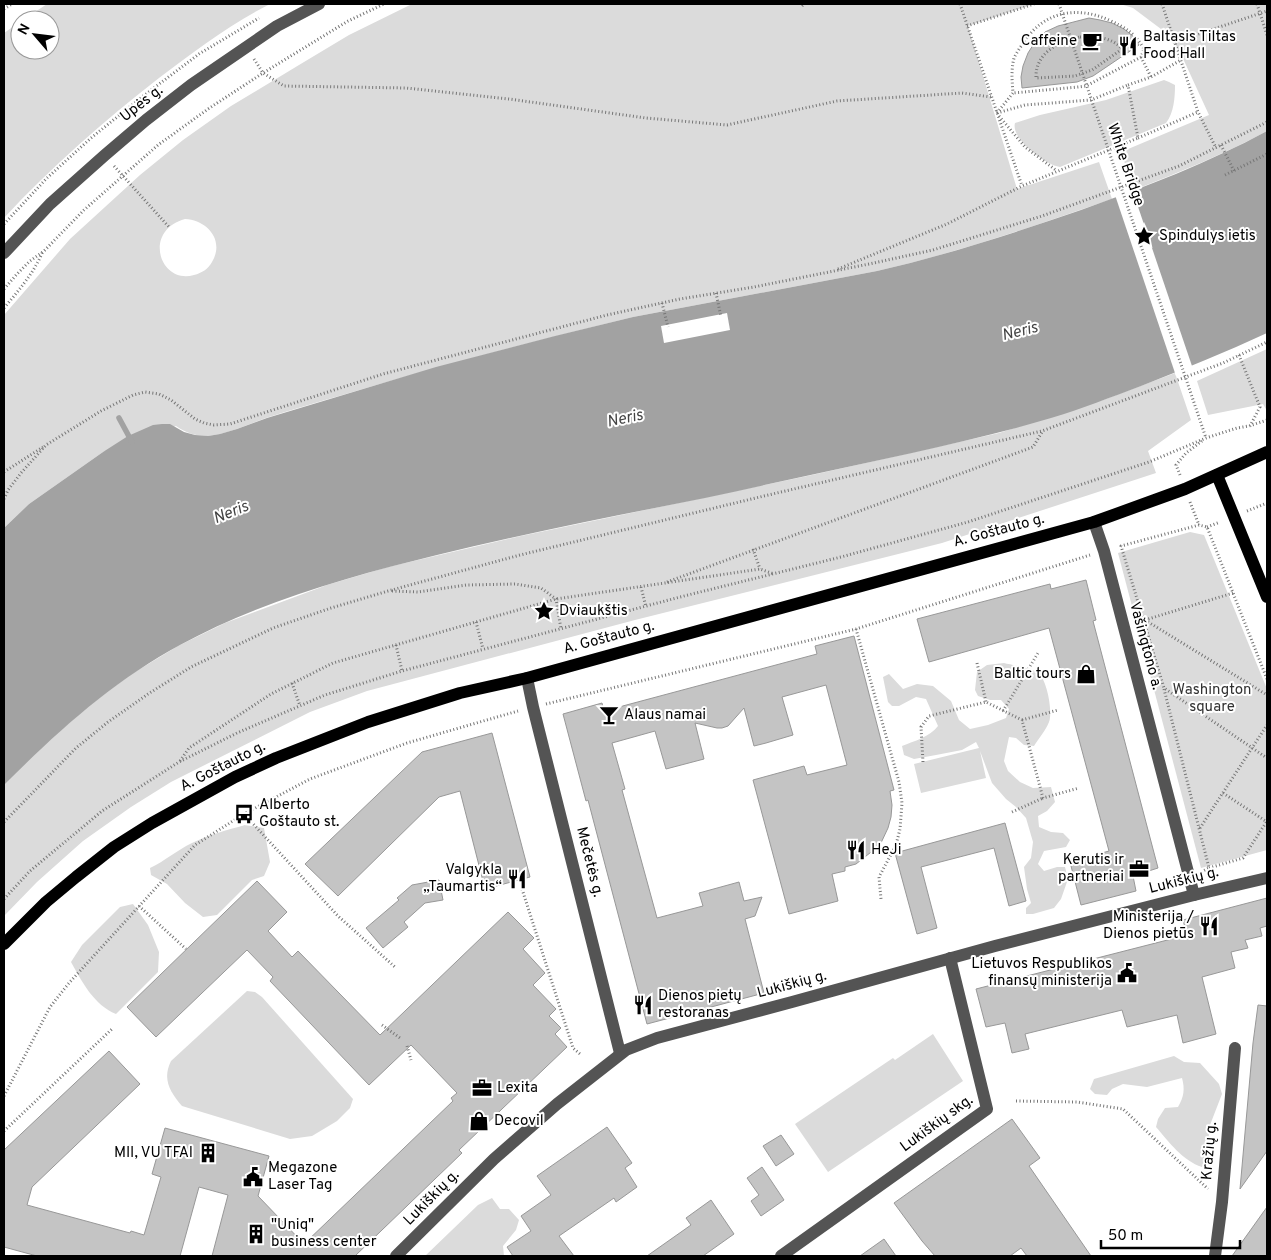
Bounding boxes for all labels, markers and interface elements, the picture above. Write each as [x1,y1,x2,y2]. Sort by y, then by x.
north arrow [10,10,60,60]
text: N [15,21,35,38]
place label: Baltasis Tiltas Food Hall [1143,28,1236,64]
cafe icon: Caffeine [1081,30,1103,52]
place label: Caffeine [1021,32,1077,51]
restaurant icon: Baltasis Tiltas Food Hall [1117,35,1139,57]
street label: Upės g. [117,81,167,127]
street label: White Bridge [1102,121,1148,209]
place icon: Spindulys ietis [1133,225,1155,247]
place label: Spindulys ietis [1159,227,1256,246]
water label: Neris [1000,318,1041,346]
water label: Neris [605,405,646,433]
water label: Neris [210,497,252,529]
street label: A. Goštauto g. [951,510,1047,552]
place icon: Dviaukštis [533,600,555,622]
street label: Vašingtono a. [1124,600,1166,692]
place label: Dviaukštis [559,602,628,621]
street label: A. Goštauto g. [561,617,657,659]
shop icon: Baltic tours [1075,663,1097,685]
place label: Baltic tours [994,665,1071,684]
park label: Washington square [1173,681,1251,717]
bar icon: Alaus namai [598,704,620,726]
place label: Alaus namai [624,706,706,725]
street label: A. Goštauto g. [177,737,269,797]
place label: Alberto Goštauto st. [259,796,339,832]
bus stop icon: Alberto Goštauto st. [233,803,255,825]
street label: Mečetės g. [571,825,607,899]
restaurant icon: HeJi [845,839,867,861]
place label: HeJi [871,841,902,860]
place label: Kerutis ir partneriai [1058,851,1124,887]
office icon: Kerutis ir partneriai [1128,858,1150,880]
place label: Valgykla „Taumartis“ [423,861,502,897]
street label: Lukiškių g. [1147,863,1221,899]
restaurant icon: Valgykla „Taumartis“ [506,868,528,890]
place label: Ministerija / Dienos pietūs [1103,908,1195,944]
restaurant icon: Ministerija / Dienos pietūs [1198,915,1220,937]
place label: Lietuvos Respublikos finansų ministerija [971,955,1112,991]
public building icon: Lietuvos Respublikos finansų ministerija [1116,962,1138,984]
street label: Lukiškių g. [755,967,829,1003]
place label: Dienos pietų restoranas [658,987,742,1023]
restaurant icon: Dienos pietų restoranas [632,994,654,1016]
office icon: Lexita [471,1077,493,1099]
place label: Lexita [497,1079,538,1098]
street label: Lukiškių skg. [897,1091,977,1157]
shop icon: Decovil [468,1110,490,1132]
place label: Decovil [494,1112,544,1131]
street label: Kražių g. [1198,1121,1222,1181]
building icon: MII, VU TFAI [197,1142,219,1164]
place label: MII, VU TFAI [114,1144,193,1163]
place label: Megazone Laser Tag [268,1159,337,1195]
public building icon: Megazone Laser Tag [242,1166,264,1188]
street label: Lukiškių g. [400,1166,464,1230]
place label: "Uniq" business center [271,1216,377,1252]
scale bar [1101,1218,1240,1250]
building icon: "Uniq" business center [245,1223,267,1245]
text: 50 m [1108,1227,1143,1246]

